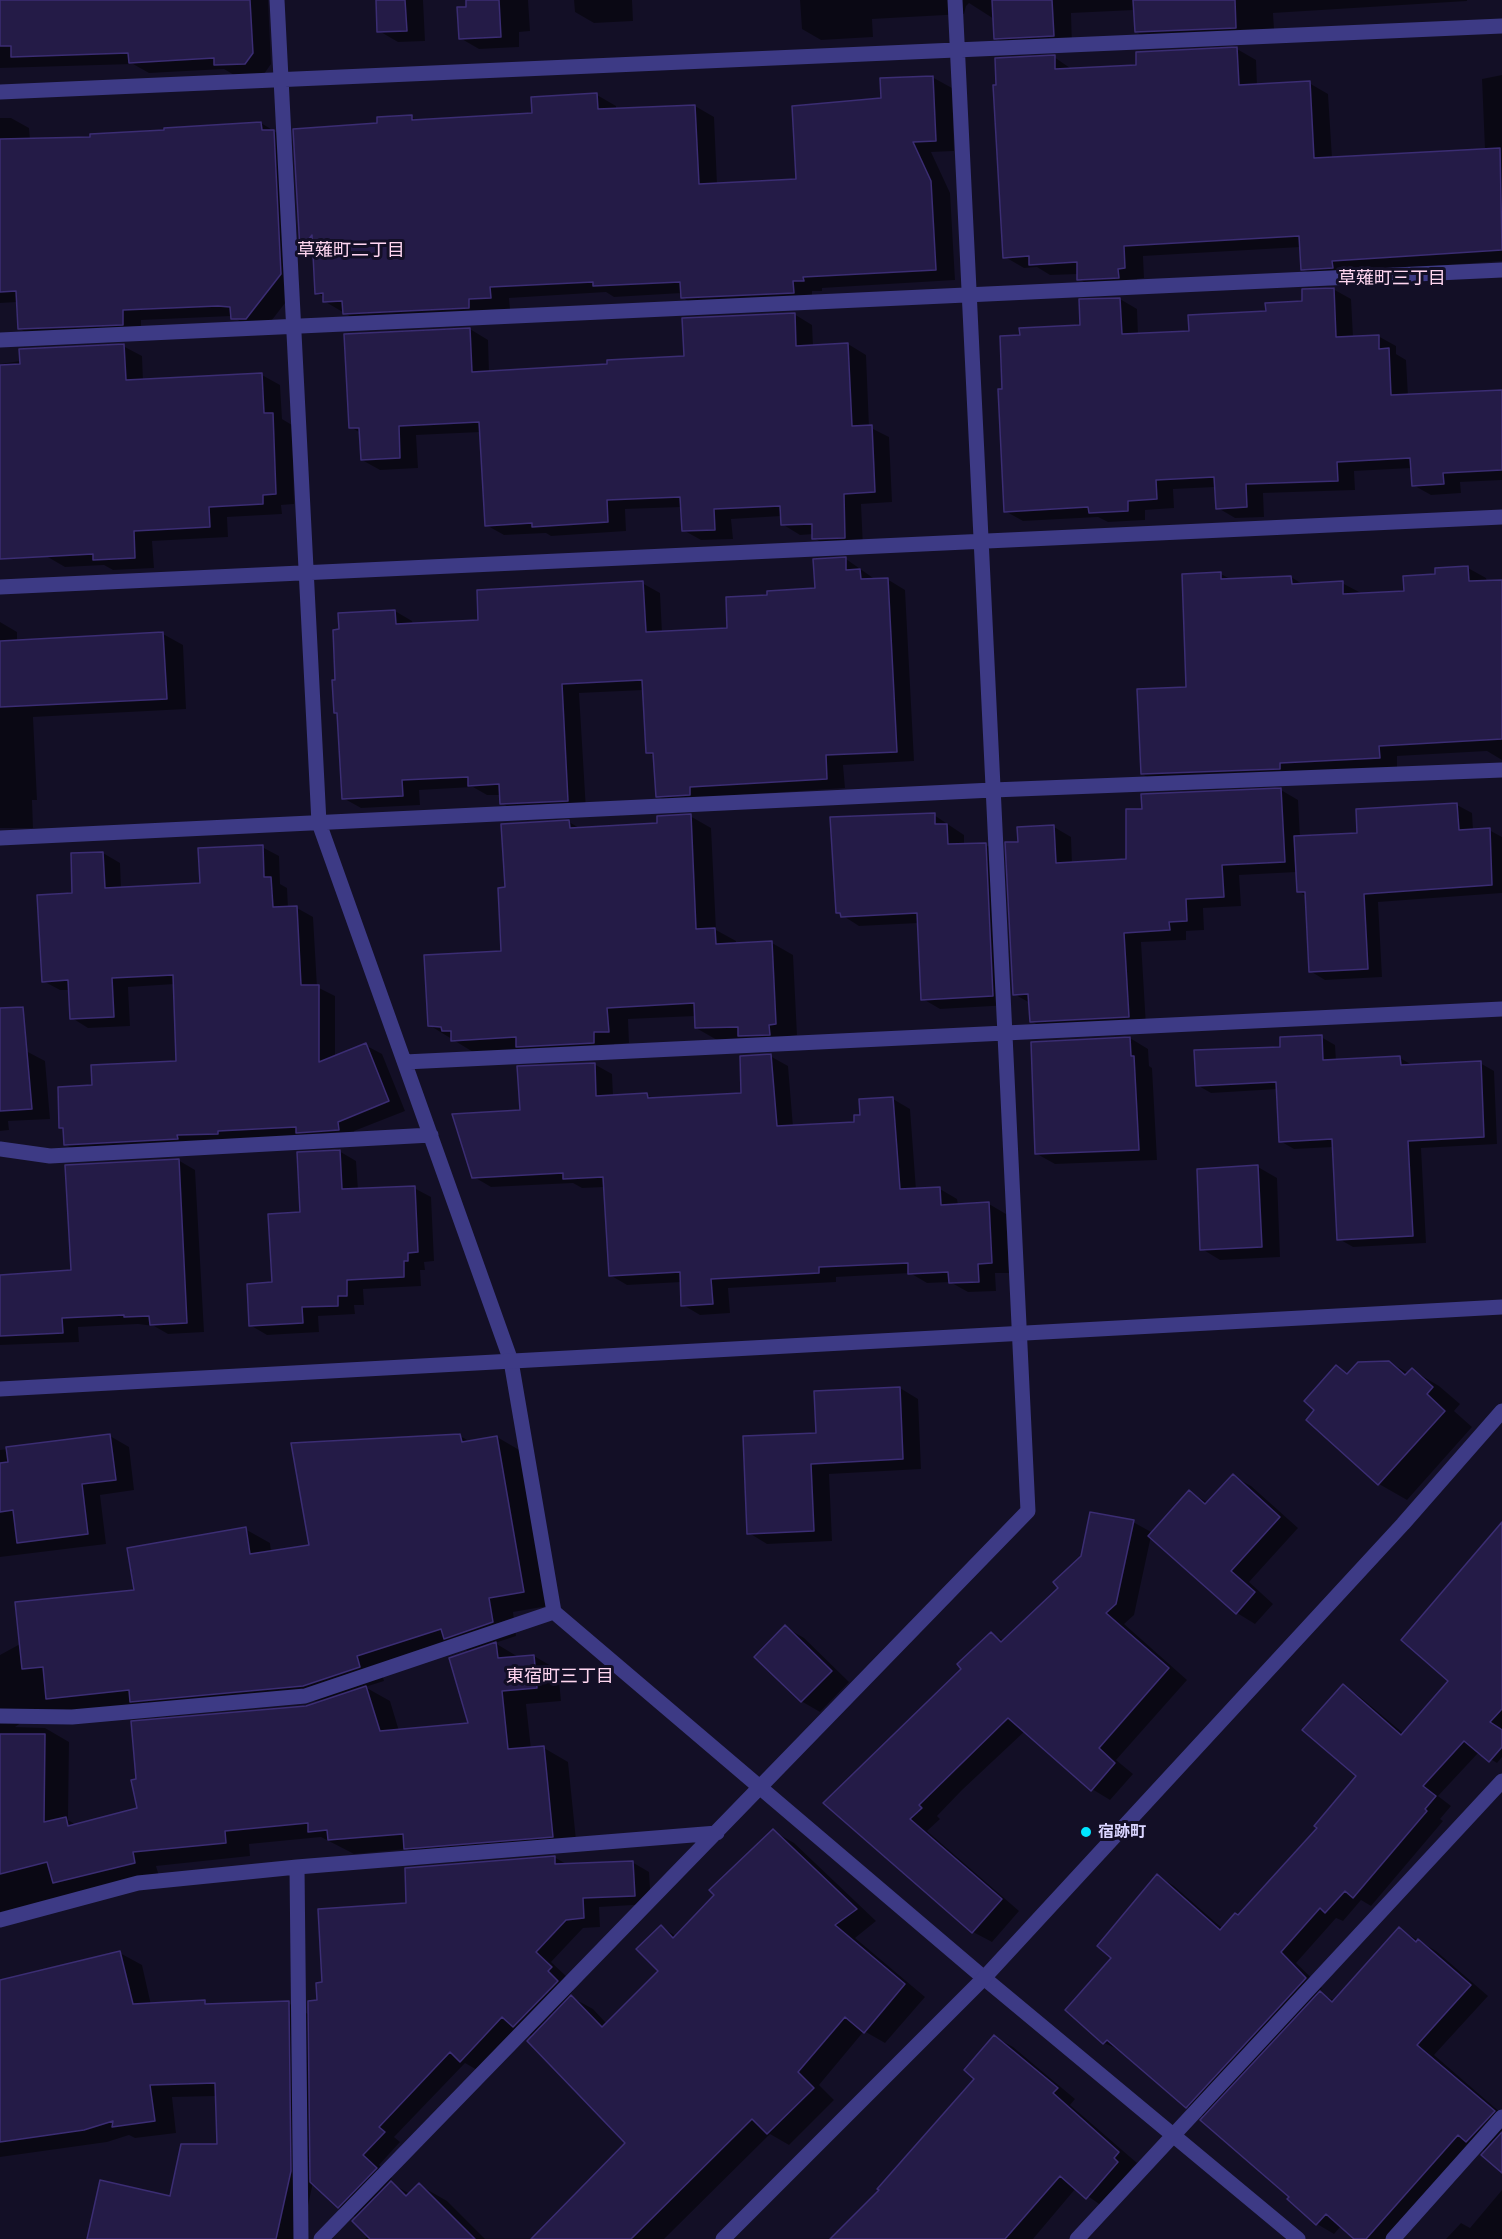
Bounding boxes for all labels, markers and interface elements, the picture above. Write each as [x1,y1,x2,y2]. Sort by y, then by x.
district label: 草薙町二丁目 [297,240,405,262]
district label: 草薙町三丁目 [1338,268,1446,290]
district label: 東宿町三丁目 [506,1666,614,1688]
place label: 宿跡町 [1098,1822,1146,1842]
marker: 宿跡町 [1079,1825,1093,1839]

